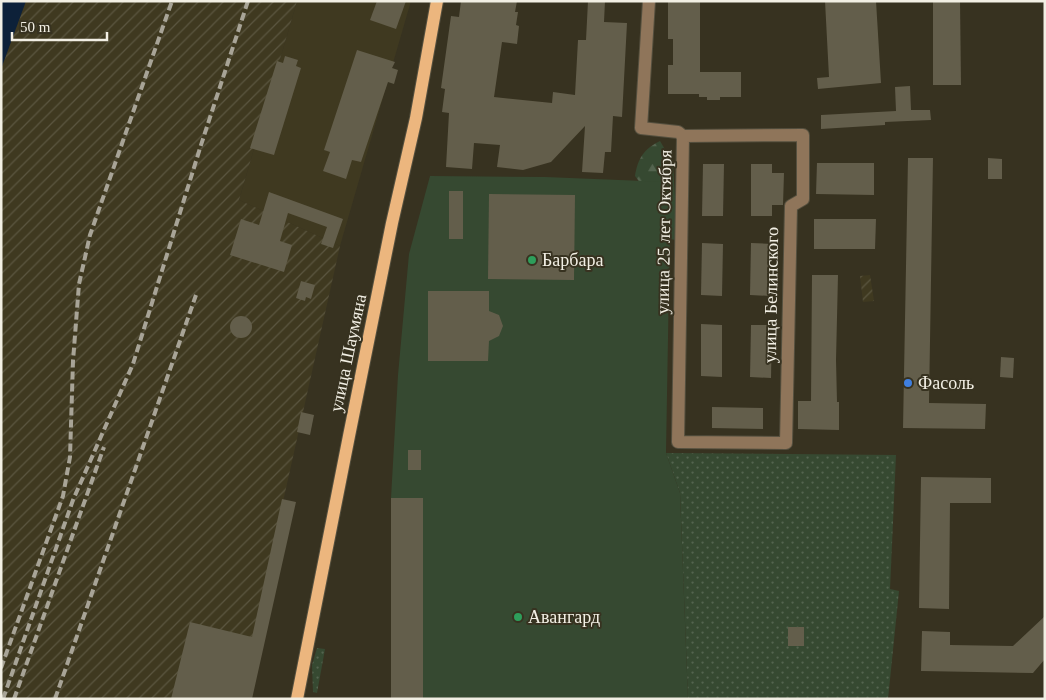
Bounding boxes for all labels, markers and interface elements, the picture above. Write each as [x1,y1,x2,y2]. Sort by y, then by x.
scale bar [12,10,108,42]
text: 50 m [20,19,51,35]
street label: улица 25 лет Октября [653,150,675,314]
street label: улица Белинского [760,227,782,363]
place label: Барбара [542,250,603,270]
marker: Барбара [526,254,538,266]
street label: улица Шаумяна [326,292,370,414]
place label: Фасоль [918,373,974,393]
marker: Фасоль [902,377,914,389]
place label: Авангард [528,607,600,627]
marker: Авангард [512,611,524,623]

